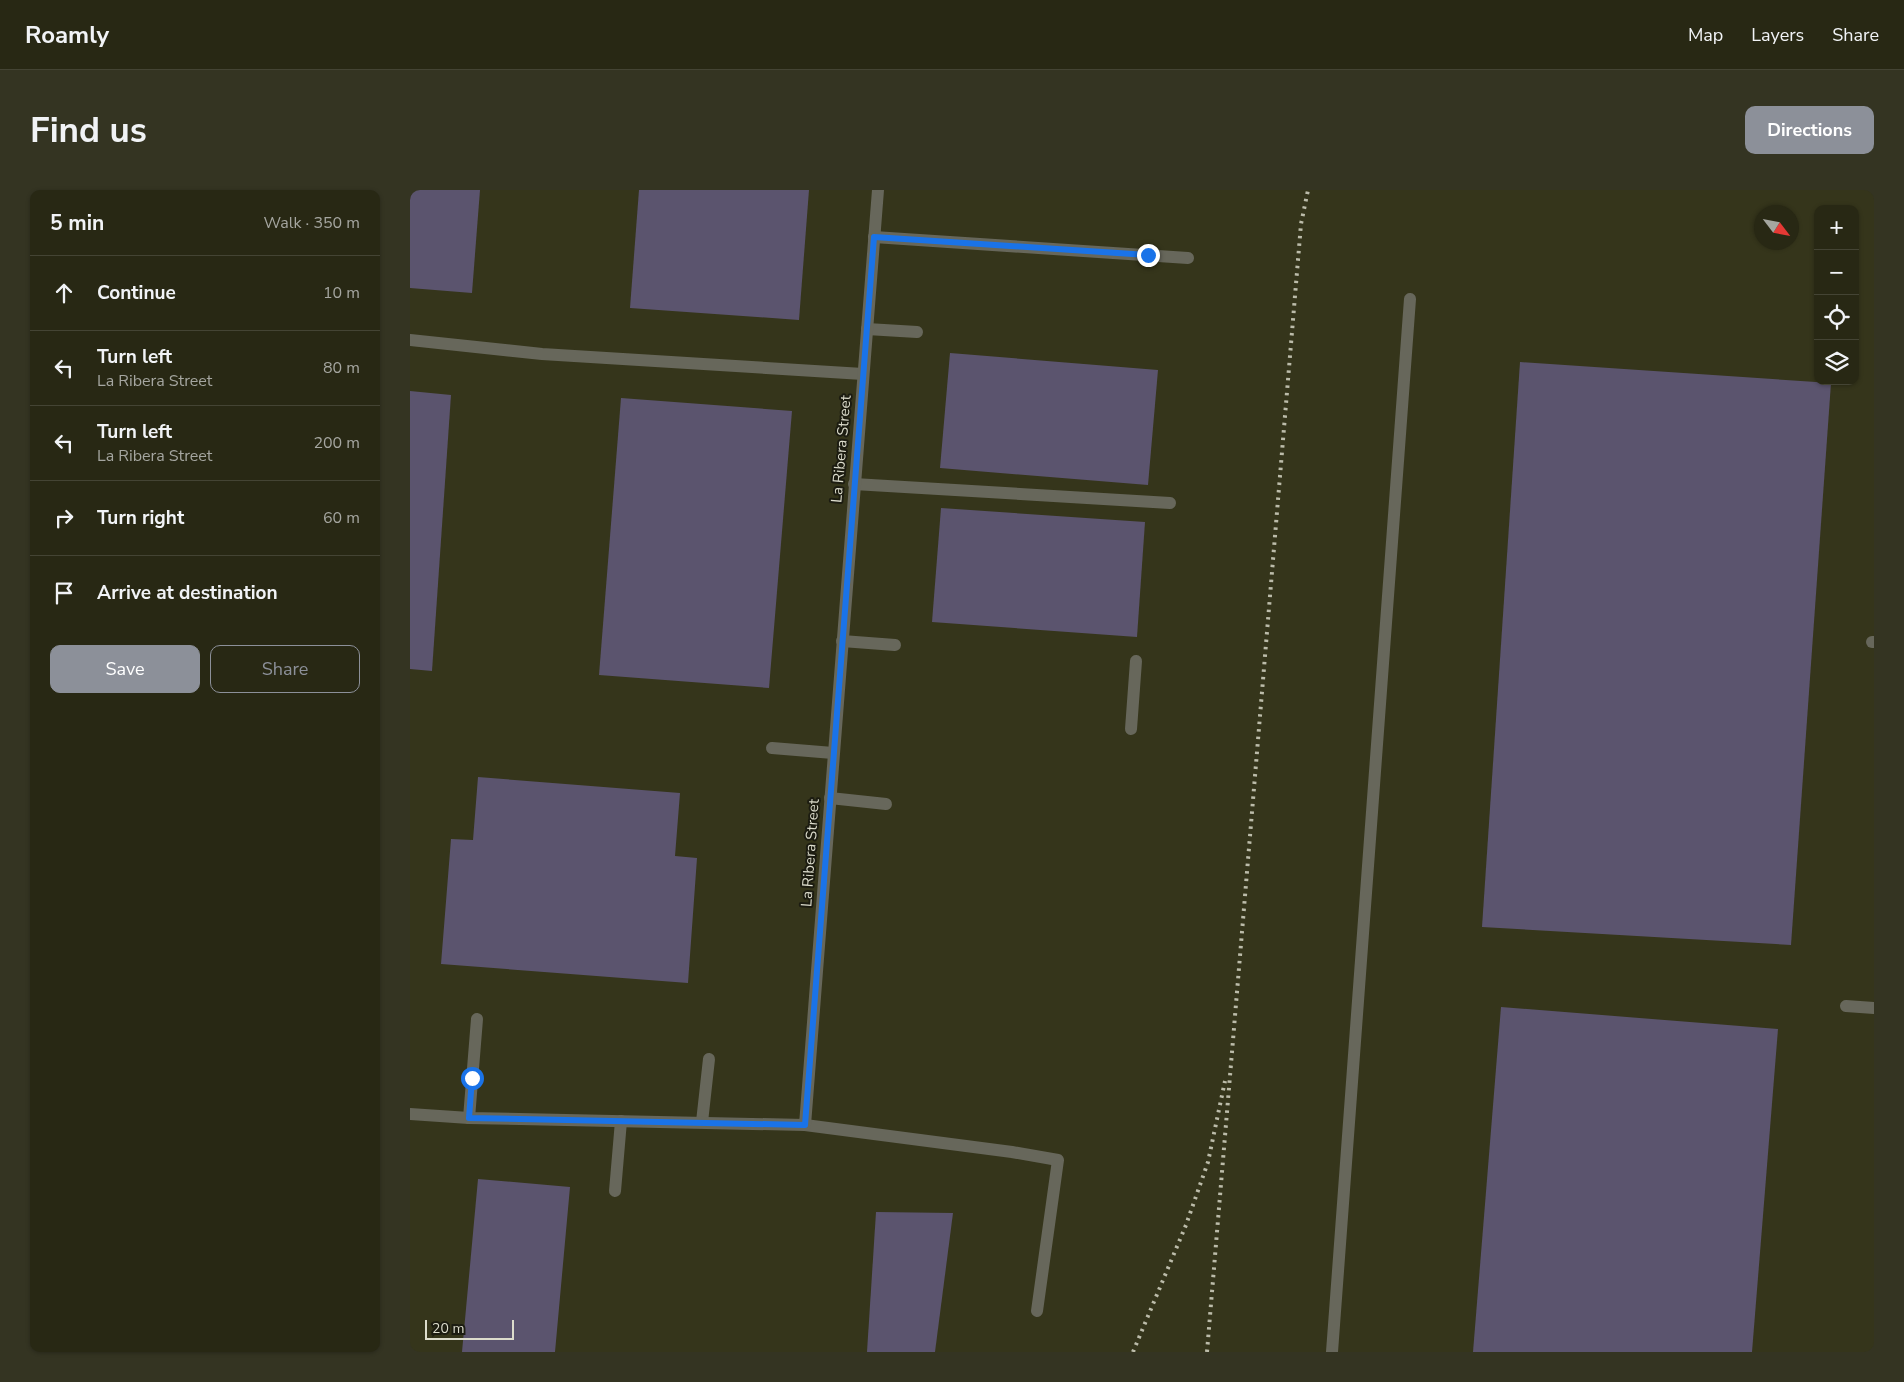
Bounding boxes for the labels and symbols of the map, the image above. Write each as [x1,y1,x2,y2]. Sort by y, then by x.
north arrow [1754,205,1799,250]
route end [1137,244,1160,267]
street label: La Ribera Street [826,393,856,504]
street label: La Ribera Street [796,798,824,908]
route start [461,1067,484,1090]
scale bar [425,1317,514,1340]

